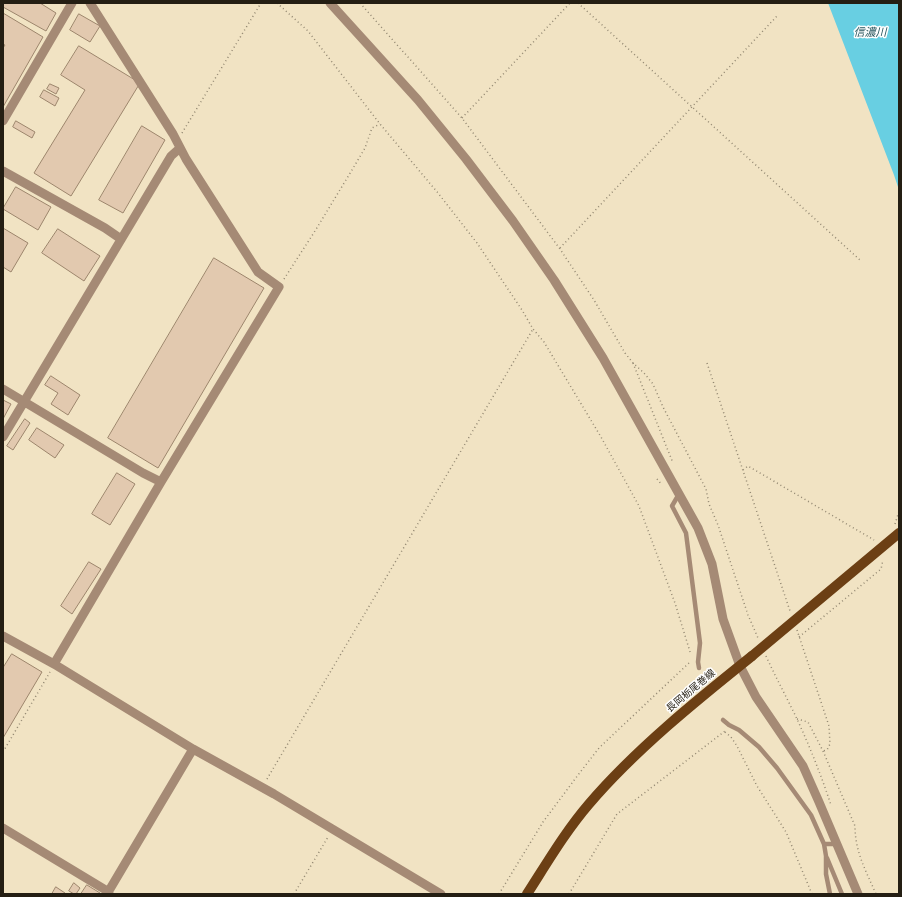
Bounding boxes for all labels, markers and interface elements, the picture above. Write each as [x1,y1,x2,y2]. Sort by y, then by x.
water label: 信濃川 [854,26,886,40]
street label: 長岡栃尾巻線 [664,667,718,715]

